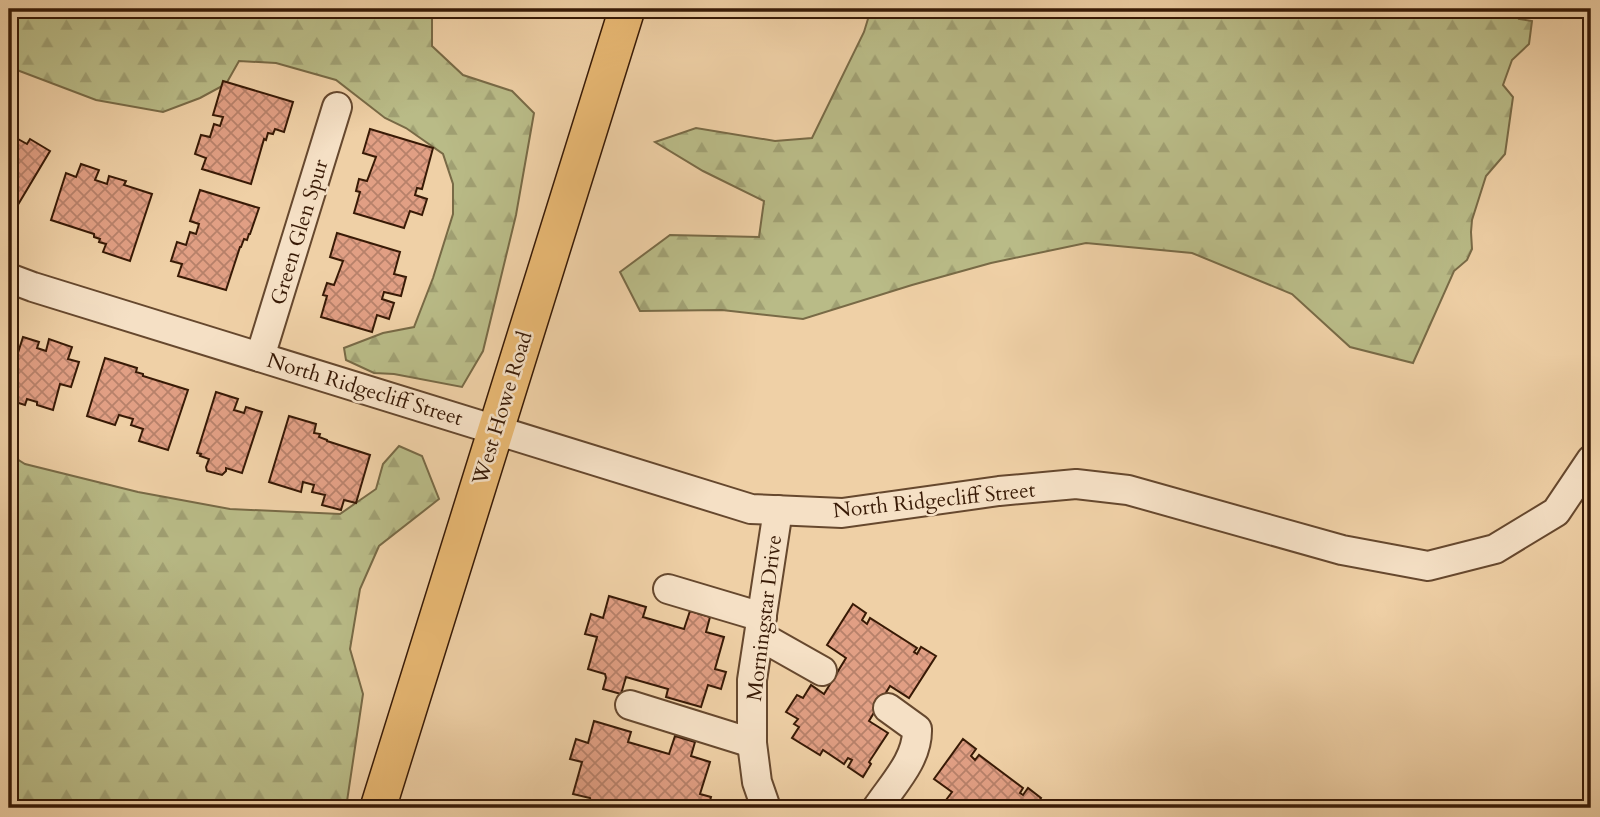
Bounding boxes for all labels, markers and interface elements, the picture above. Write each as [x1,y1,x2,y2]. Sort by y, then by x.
street label: Green Glen Spur [264,155,336,309]
street label: West Howe Road [465,328,540,489]
street label: North Ridgecliff Street [263,346,467,433]
street label: North Ridgecliff Street [831,475,1037,526]
street label: Morningstar Drive [740,533,789,703]

